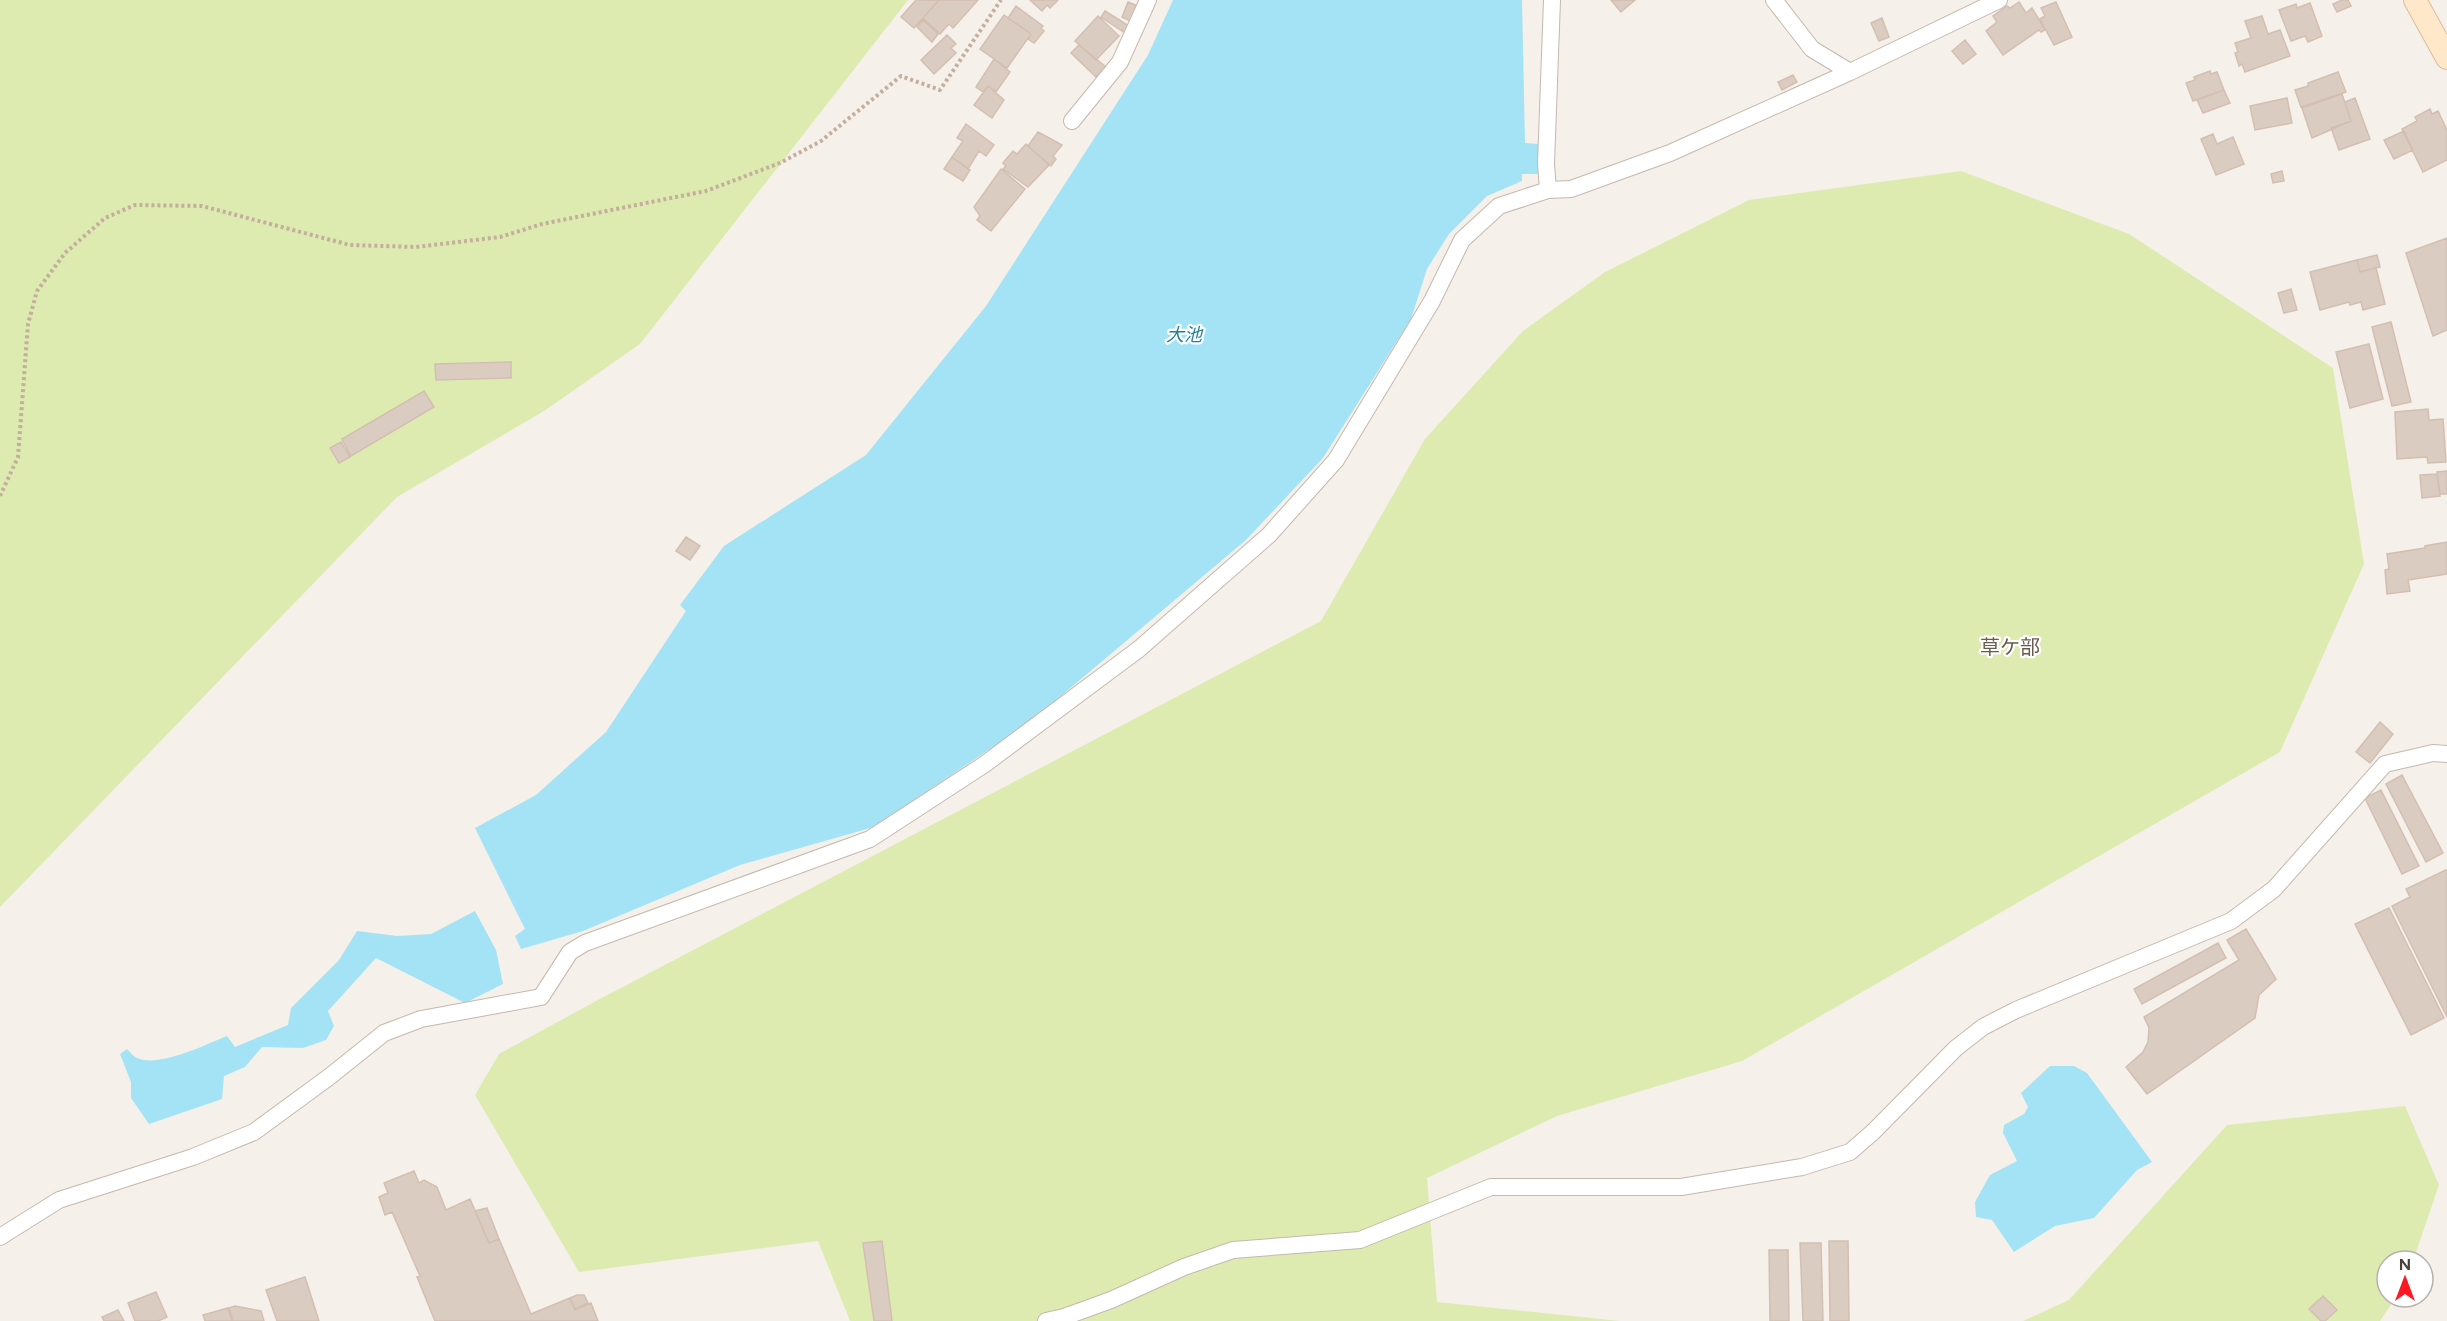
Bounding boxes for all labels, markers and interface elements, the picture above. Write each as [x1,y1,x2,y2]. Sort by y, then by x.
water label: 大池 [1166,324,1204,346]
district label: 草ケ部 [1980,635,2040,659]
north arrow [2375,1249,2435,1309]
text: N [2399,1255,2411,1274]

